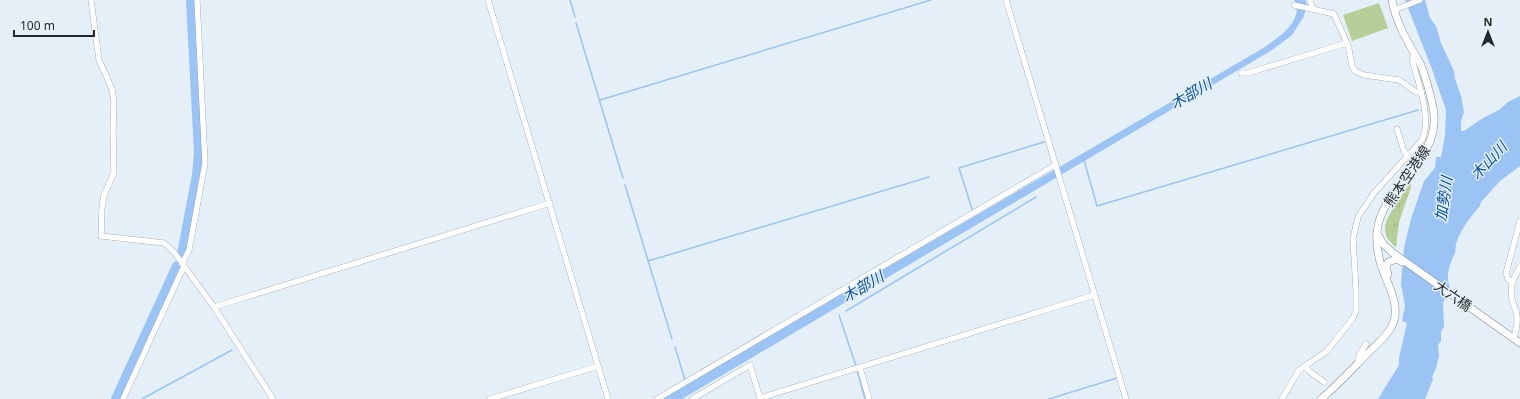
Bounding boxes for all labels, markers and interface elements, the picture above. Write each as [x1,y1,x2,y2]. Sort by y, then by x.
scale bar [14,12,94,38]
north arrow [1468,12,1508,52]
text: N [1484,14,1492,29]
text: 100 m [20,17,55,34]
water label: 木部川 [1166,72,1217,113]
water label: 木山川 [1466,136,1512,184]
street label: 熊本空港線 [1379,141,1434,210]
water label: 加勢川 [1430,173,1457,223]
water label: 木部川 [838,265,889,306]
street label: 大六橋 [1431,276,1476,315]

